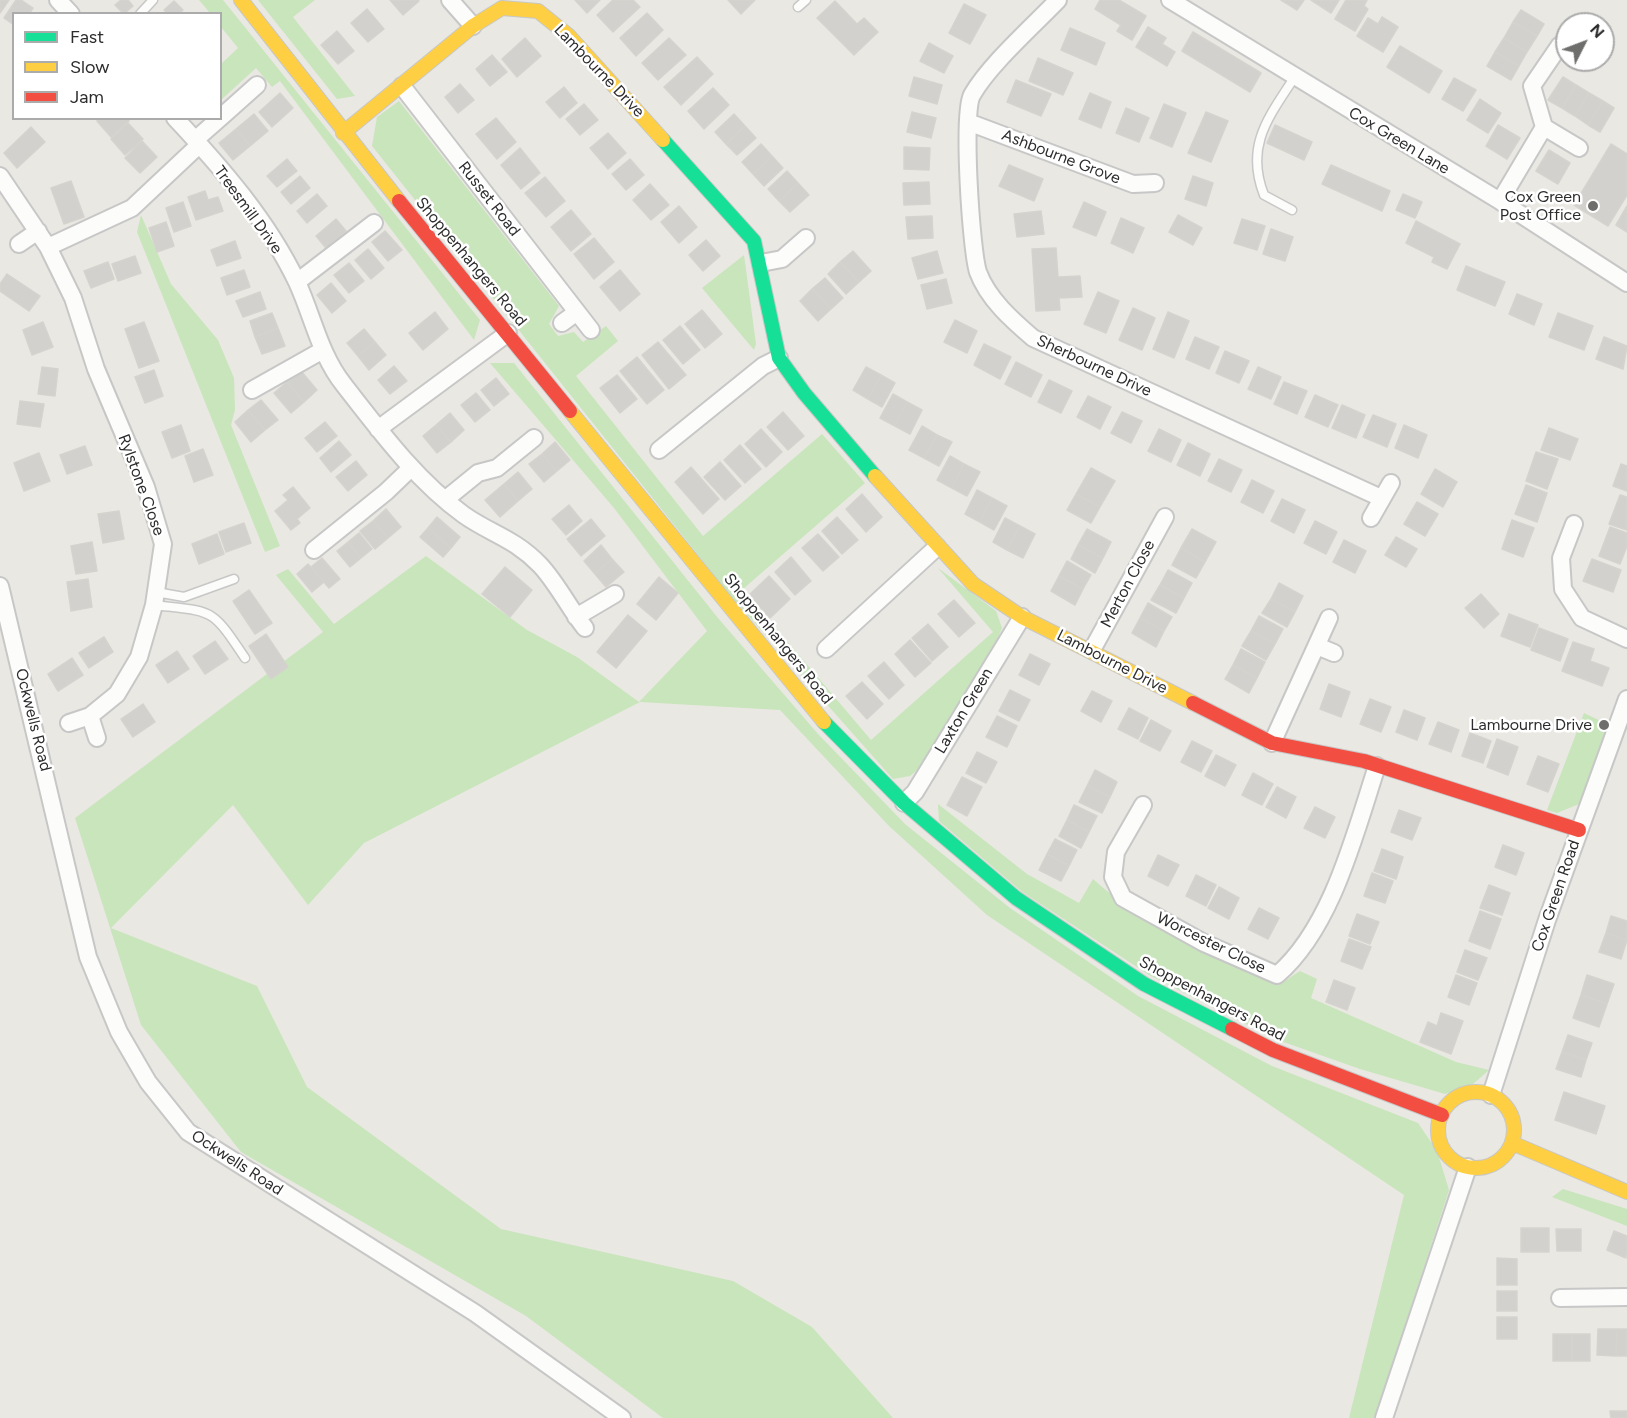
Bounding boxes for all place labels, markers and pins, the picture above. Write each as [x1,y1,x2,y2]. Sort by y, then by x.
place label: Cox Green Post Office [1500,187,1581,225]
marker: Cox Green Post Office [1586,199,1600,213]
place label: Lambourne Drive [1470,715,1592,735]
marker: Lambourne Drive [1597,718,1611,732]

